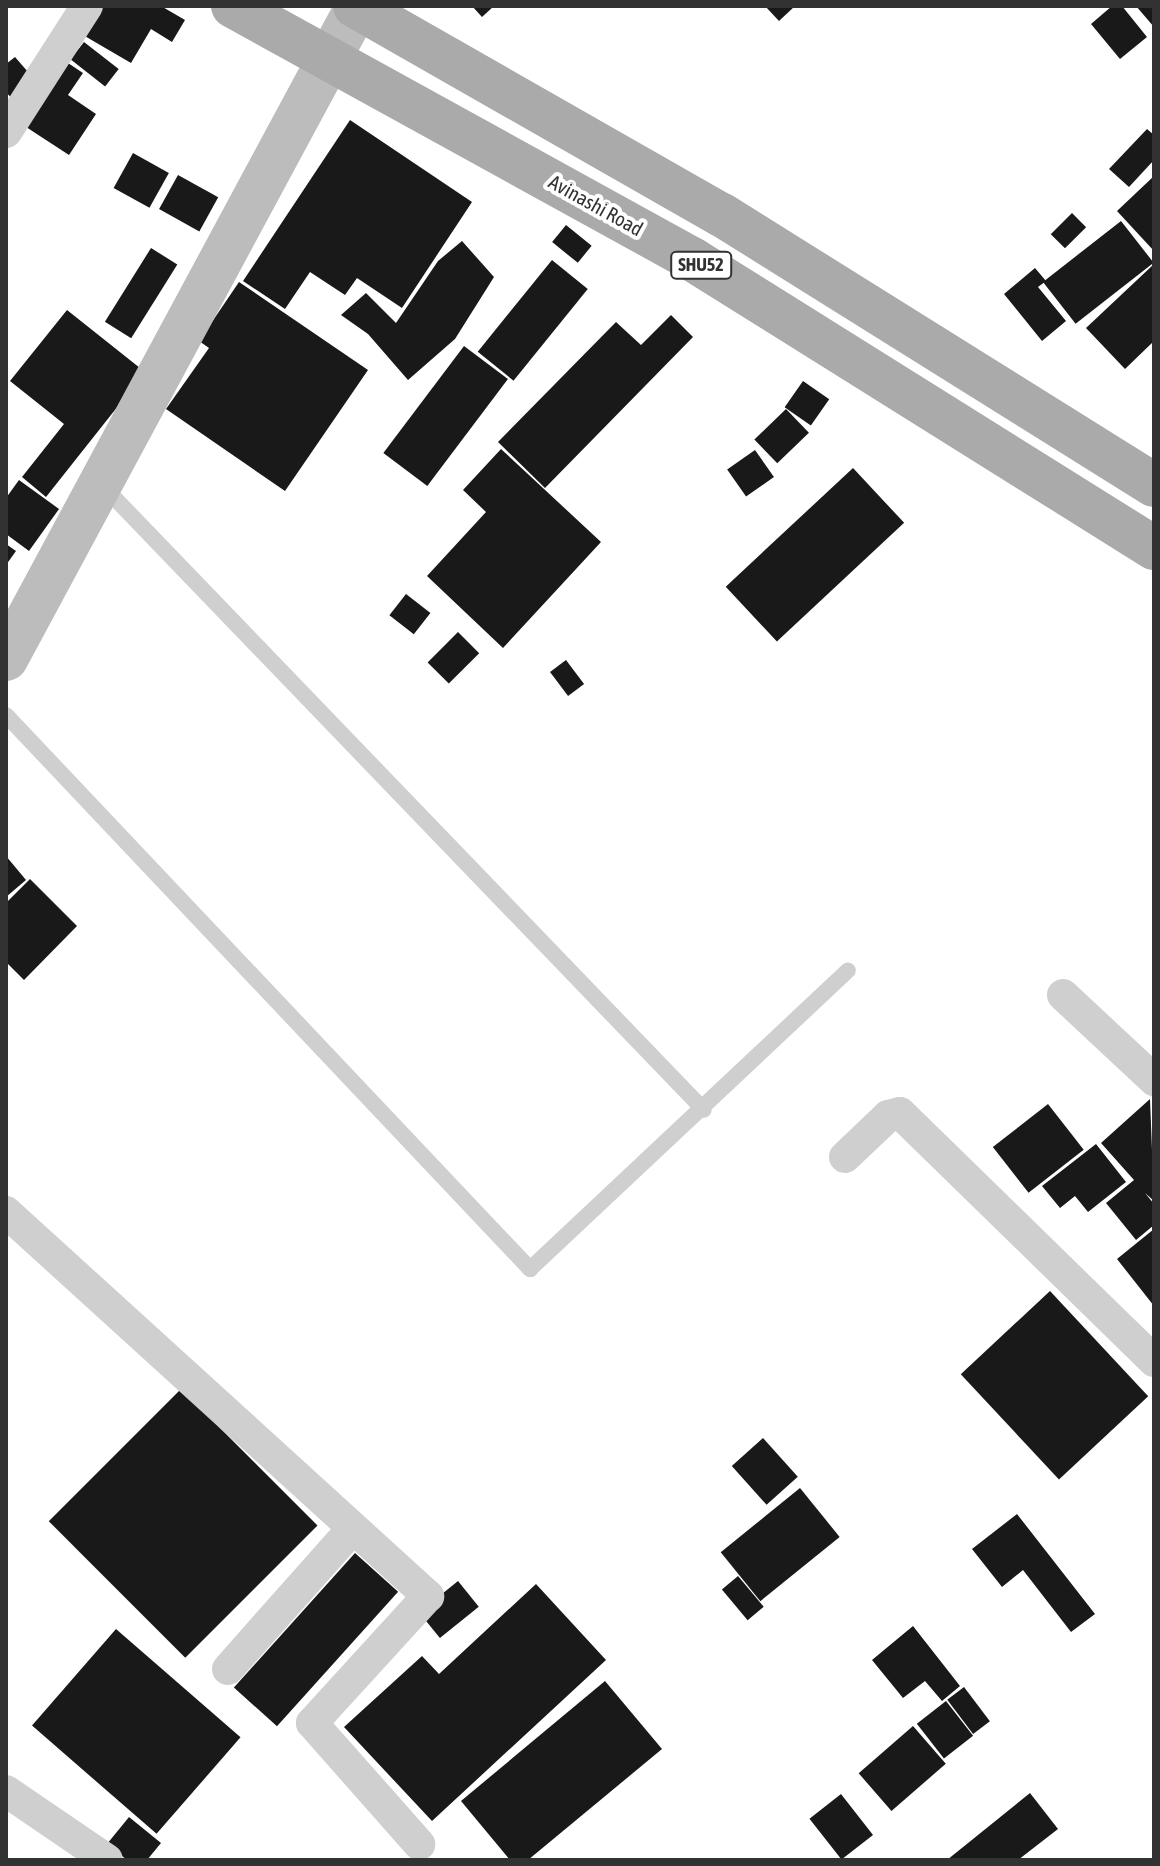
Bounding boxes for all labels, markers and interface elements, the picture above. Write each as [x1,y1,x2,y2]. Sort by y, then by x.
street label: Avinashi Road [545,169,647,241]
road number: SHU52 [669,251,733,279]

